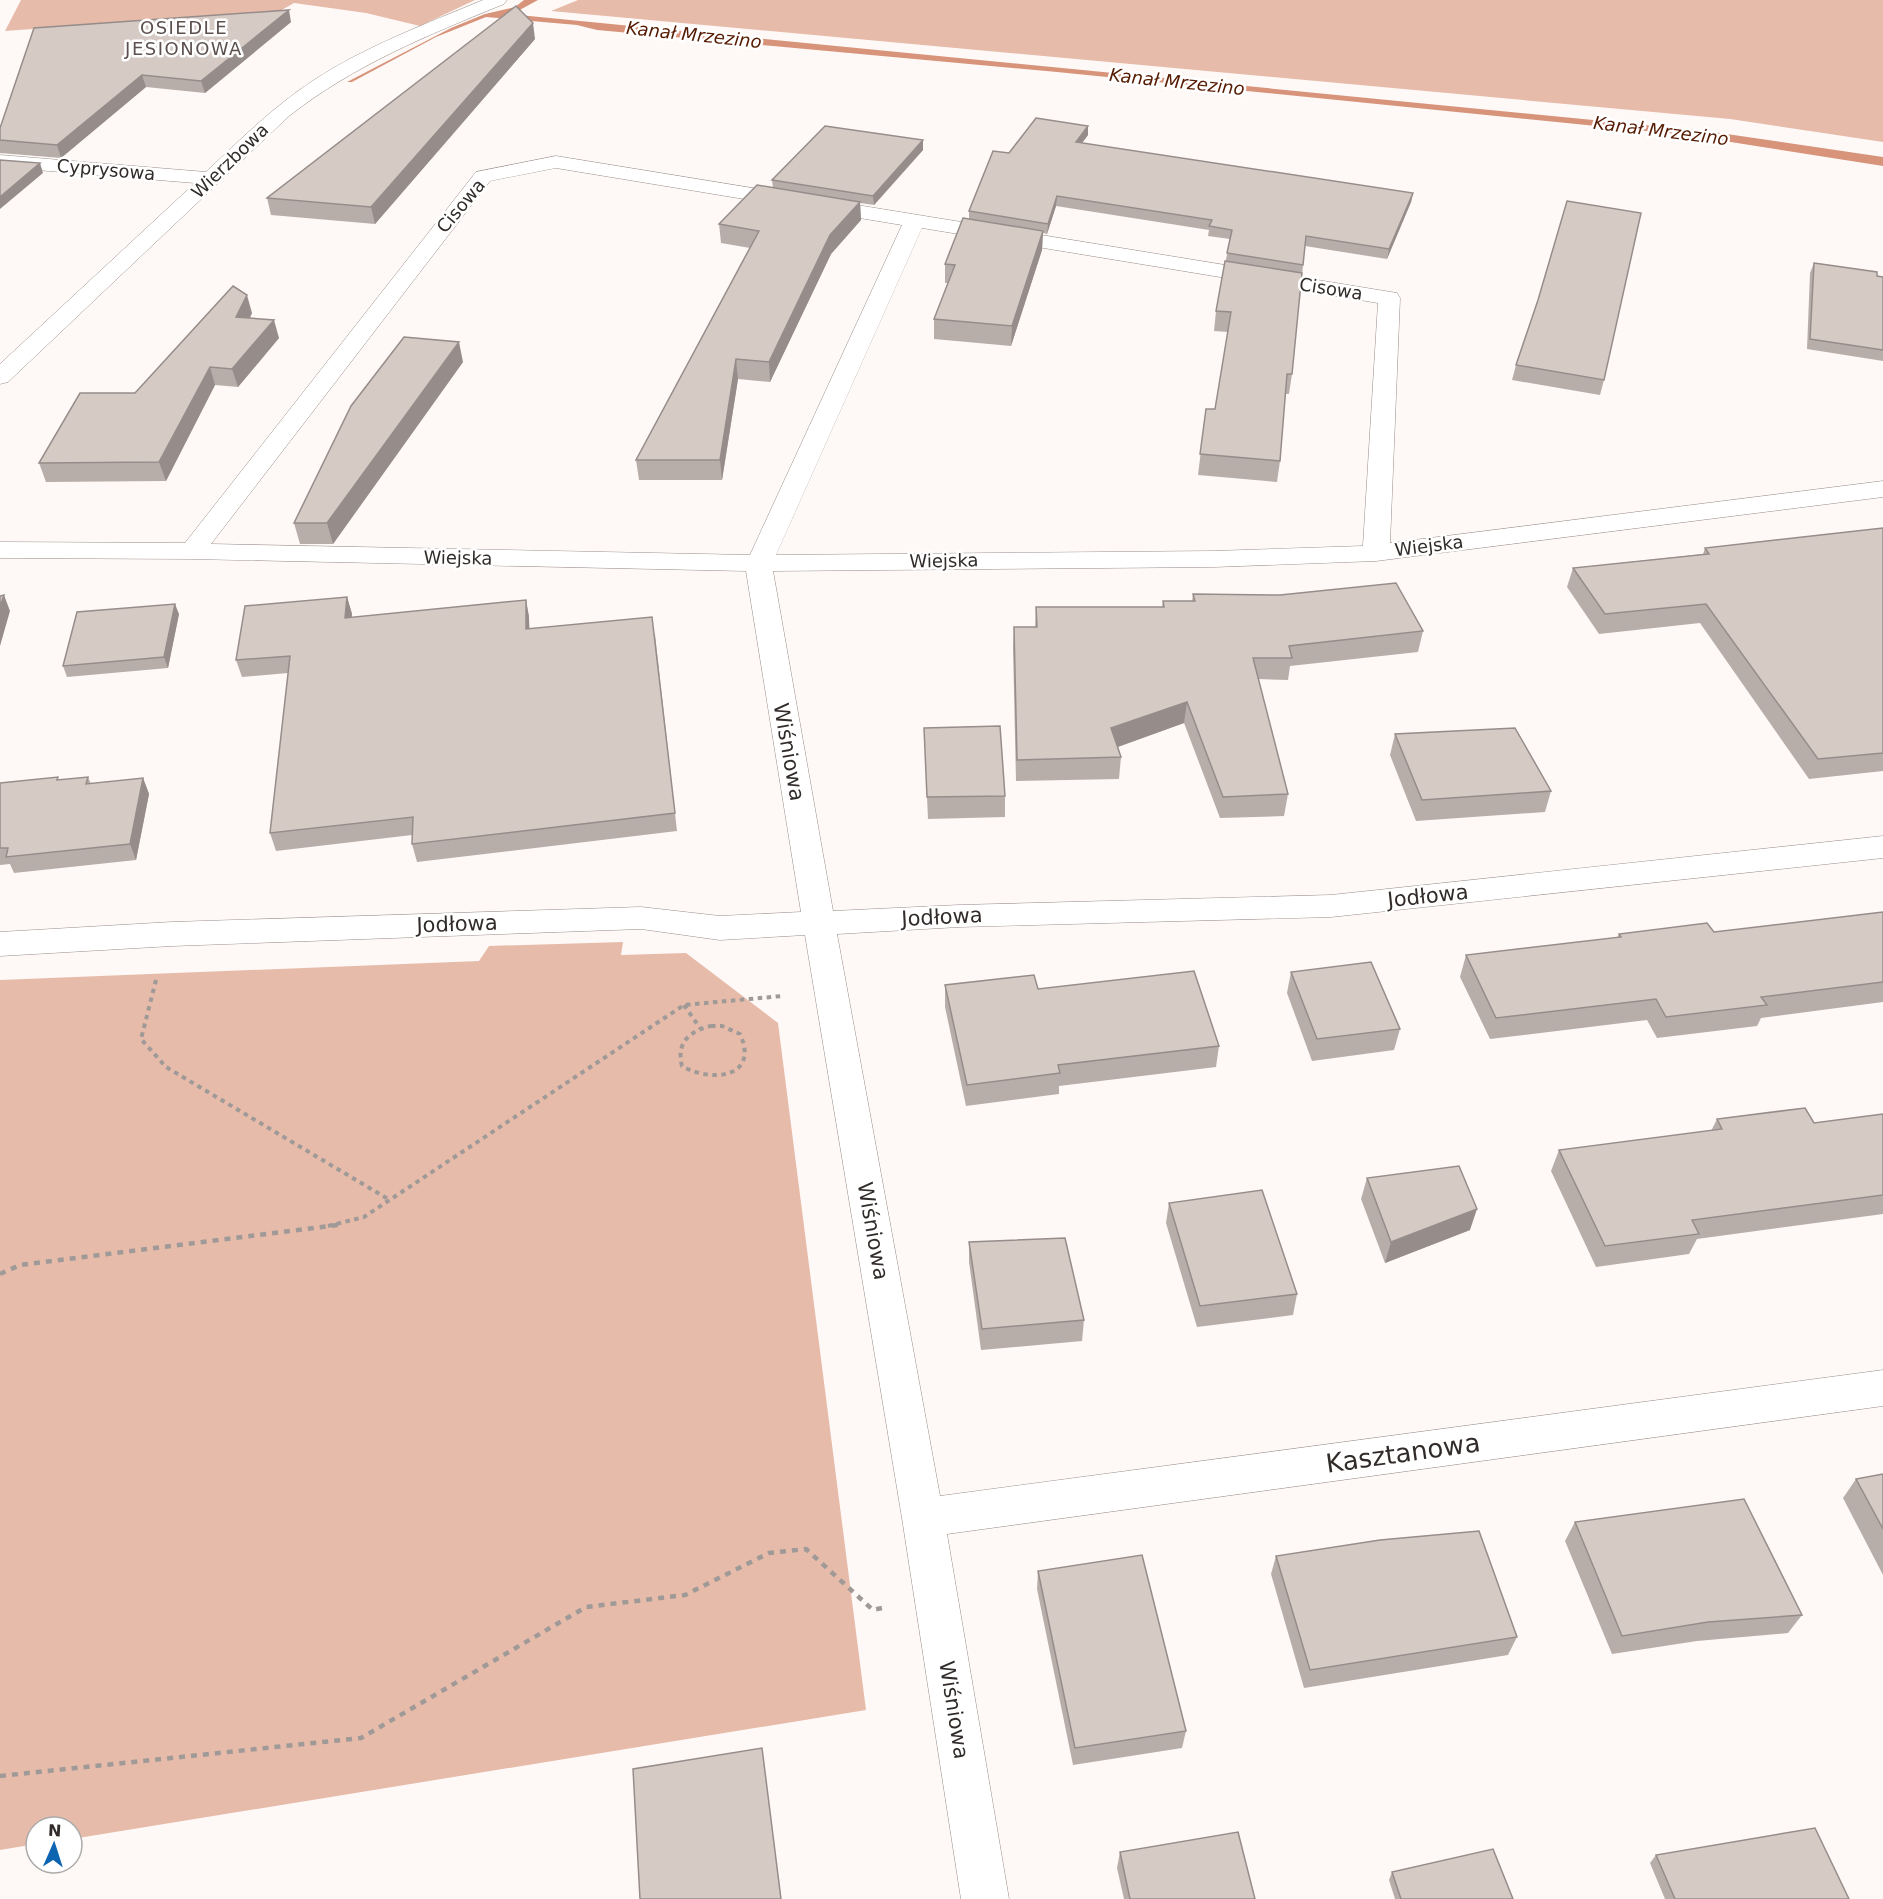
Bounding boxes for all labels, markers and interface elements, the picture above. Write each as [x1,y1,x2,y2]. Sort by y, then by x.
district label: OSIEDLE JESIONOWA [124,17,243,59]
water label: Kanał Mrzezino [625,17,763,52]
water label: Kanał Mrzezino [1108,64,1246,99]
water label: Kanał Mrzezino [1592,112,1730,149]
street label: Wierzbowa [187,119,272,202]
street label: Cyprysowa [56,155,156,184]
street label: Cisowa [432,175,489,237]
street label: Cisowa [1298,273,1364,304]
street label: Wiejska [1393,531,1464,560]
street label: Wiejska [423,546,493,569]
street label: Wiejska [909,549,979,572]
street label: Wiśniowa [769,701,809,803]
street label: Jodłowa [1384,880,1470,912]
street label: Jodłowa [899,903,983,931]
street label: Jodłowa [414,911,498,937]
street label: Wiśniowa [853,1180,893,1282]
street label: Kasztanowa [1324,1427,1482,1479]
street label: Wiśniowa [934,1659,974,1761]
north arrow [24,1815,84,1875]
text: N [48,1821,62,1840]

